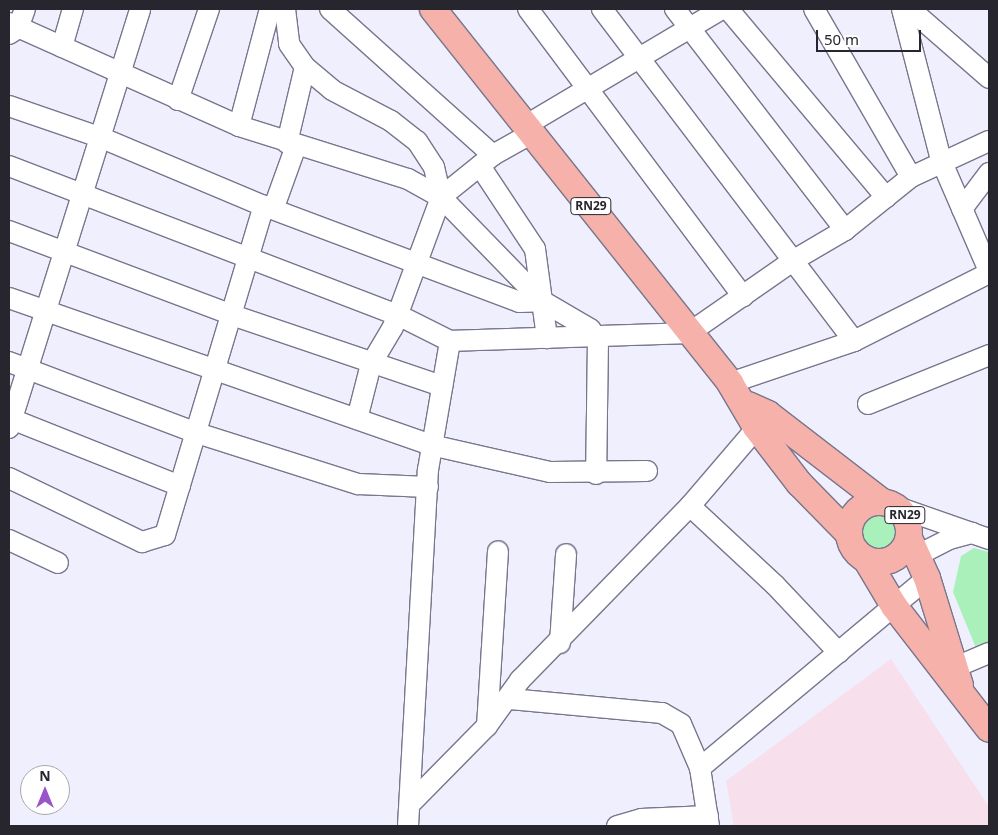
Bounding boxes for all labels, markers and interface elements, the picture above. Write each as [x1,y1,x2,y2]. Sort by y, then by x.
scale bar [818,20,923,52]
text: 50 m [824,29,859,49]
road number: RN29 [570,197,612,216]
road number: RN29 [884,506,926,524]
north arrow [20,765,70,815]
text: N [39,766,51,785]

